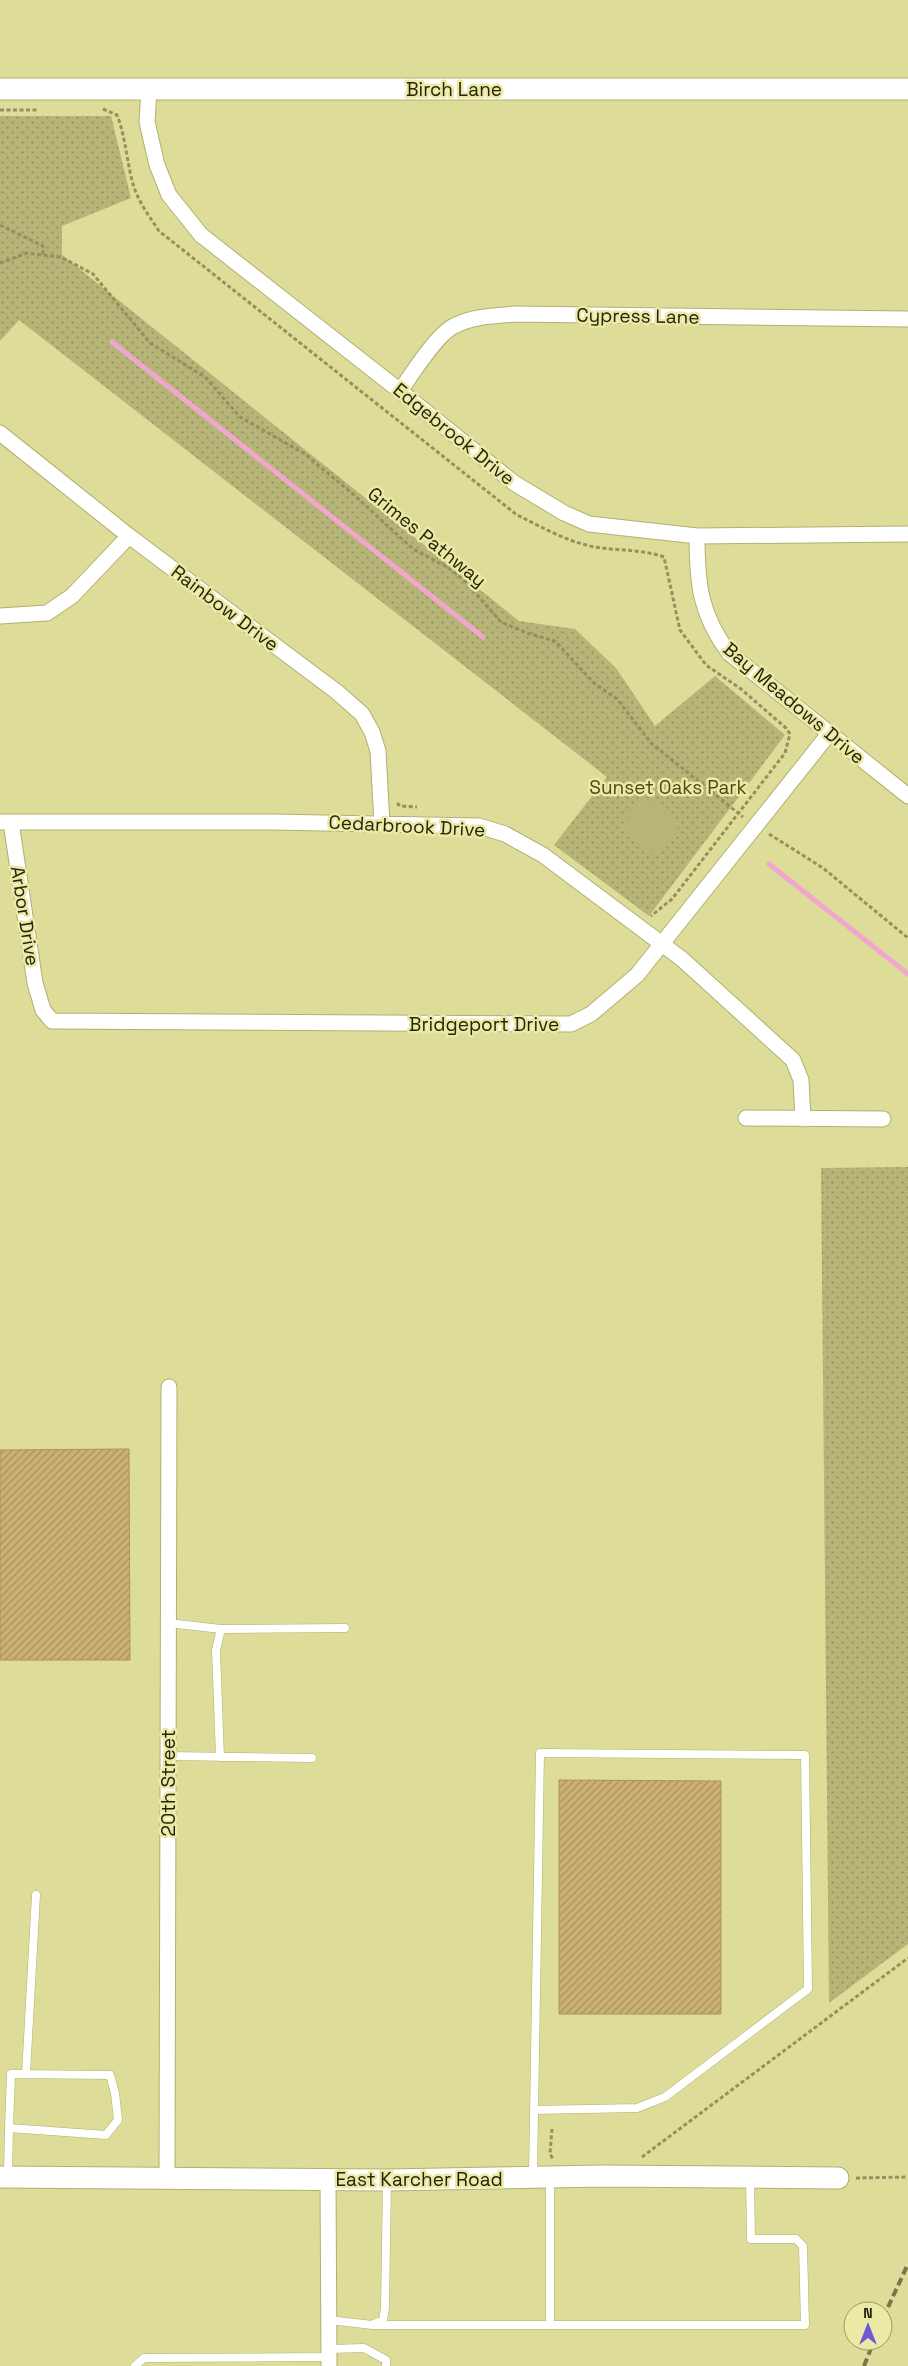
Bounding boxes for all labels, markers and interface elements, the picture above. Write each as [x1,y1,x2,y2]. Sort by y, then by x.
street label: Birch Lane [406,77,502,102]
street label: Cypress Lane [576,302,700,330]
street label: Edgebrook Drive [388,377,520,491]
street label: Grimes Pathway [362,481,492,593]
street label: Rainbow Drive [166,559,284,657]
street label: Bay Meadows Drive [718,636,870,770]
park label: Sunset Oaks Park [589,775,747,800]
street label: Cedarbrook Drive [328,809,486,843]
street label: Arbor Drive [5,864,45,968]
street label: Bridgeport Drive [409,1012,559,1037]
street label: 20th Street [156,1730,181,1836]
street label: East Karcher Road [335,2167,503,2192]
north arrow [843,2301,893,2351]
text: N [863,2304,873,2322]

